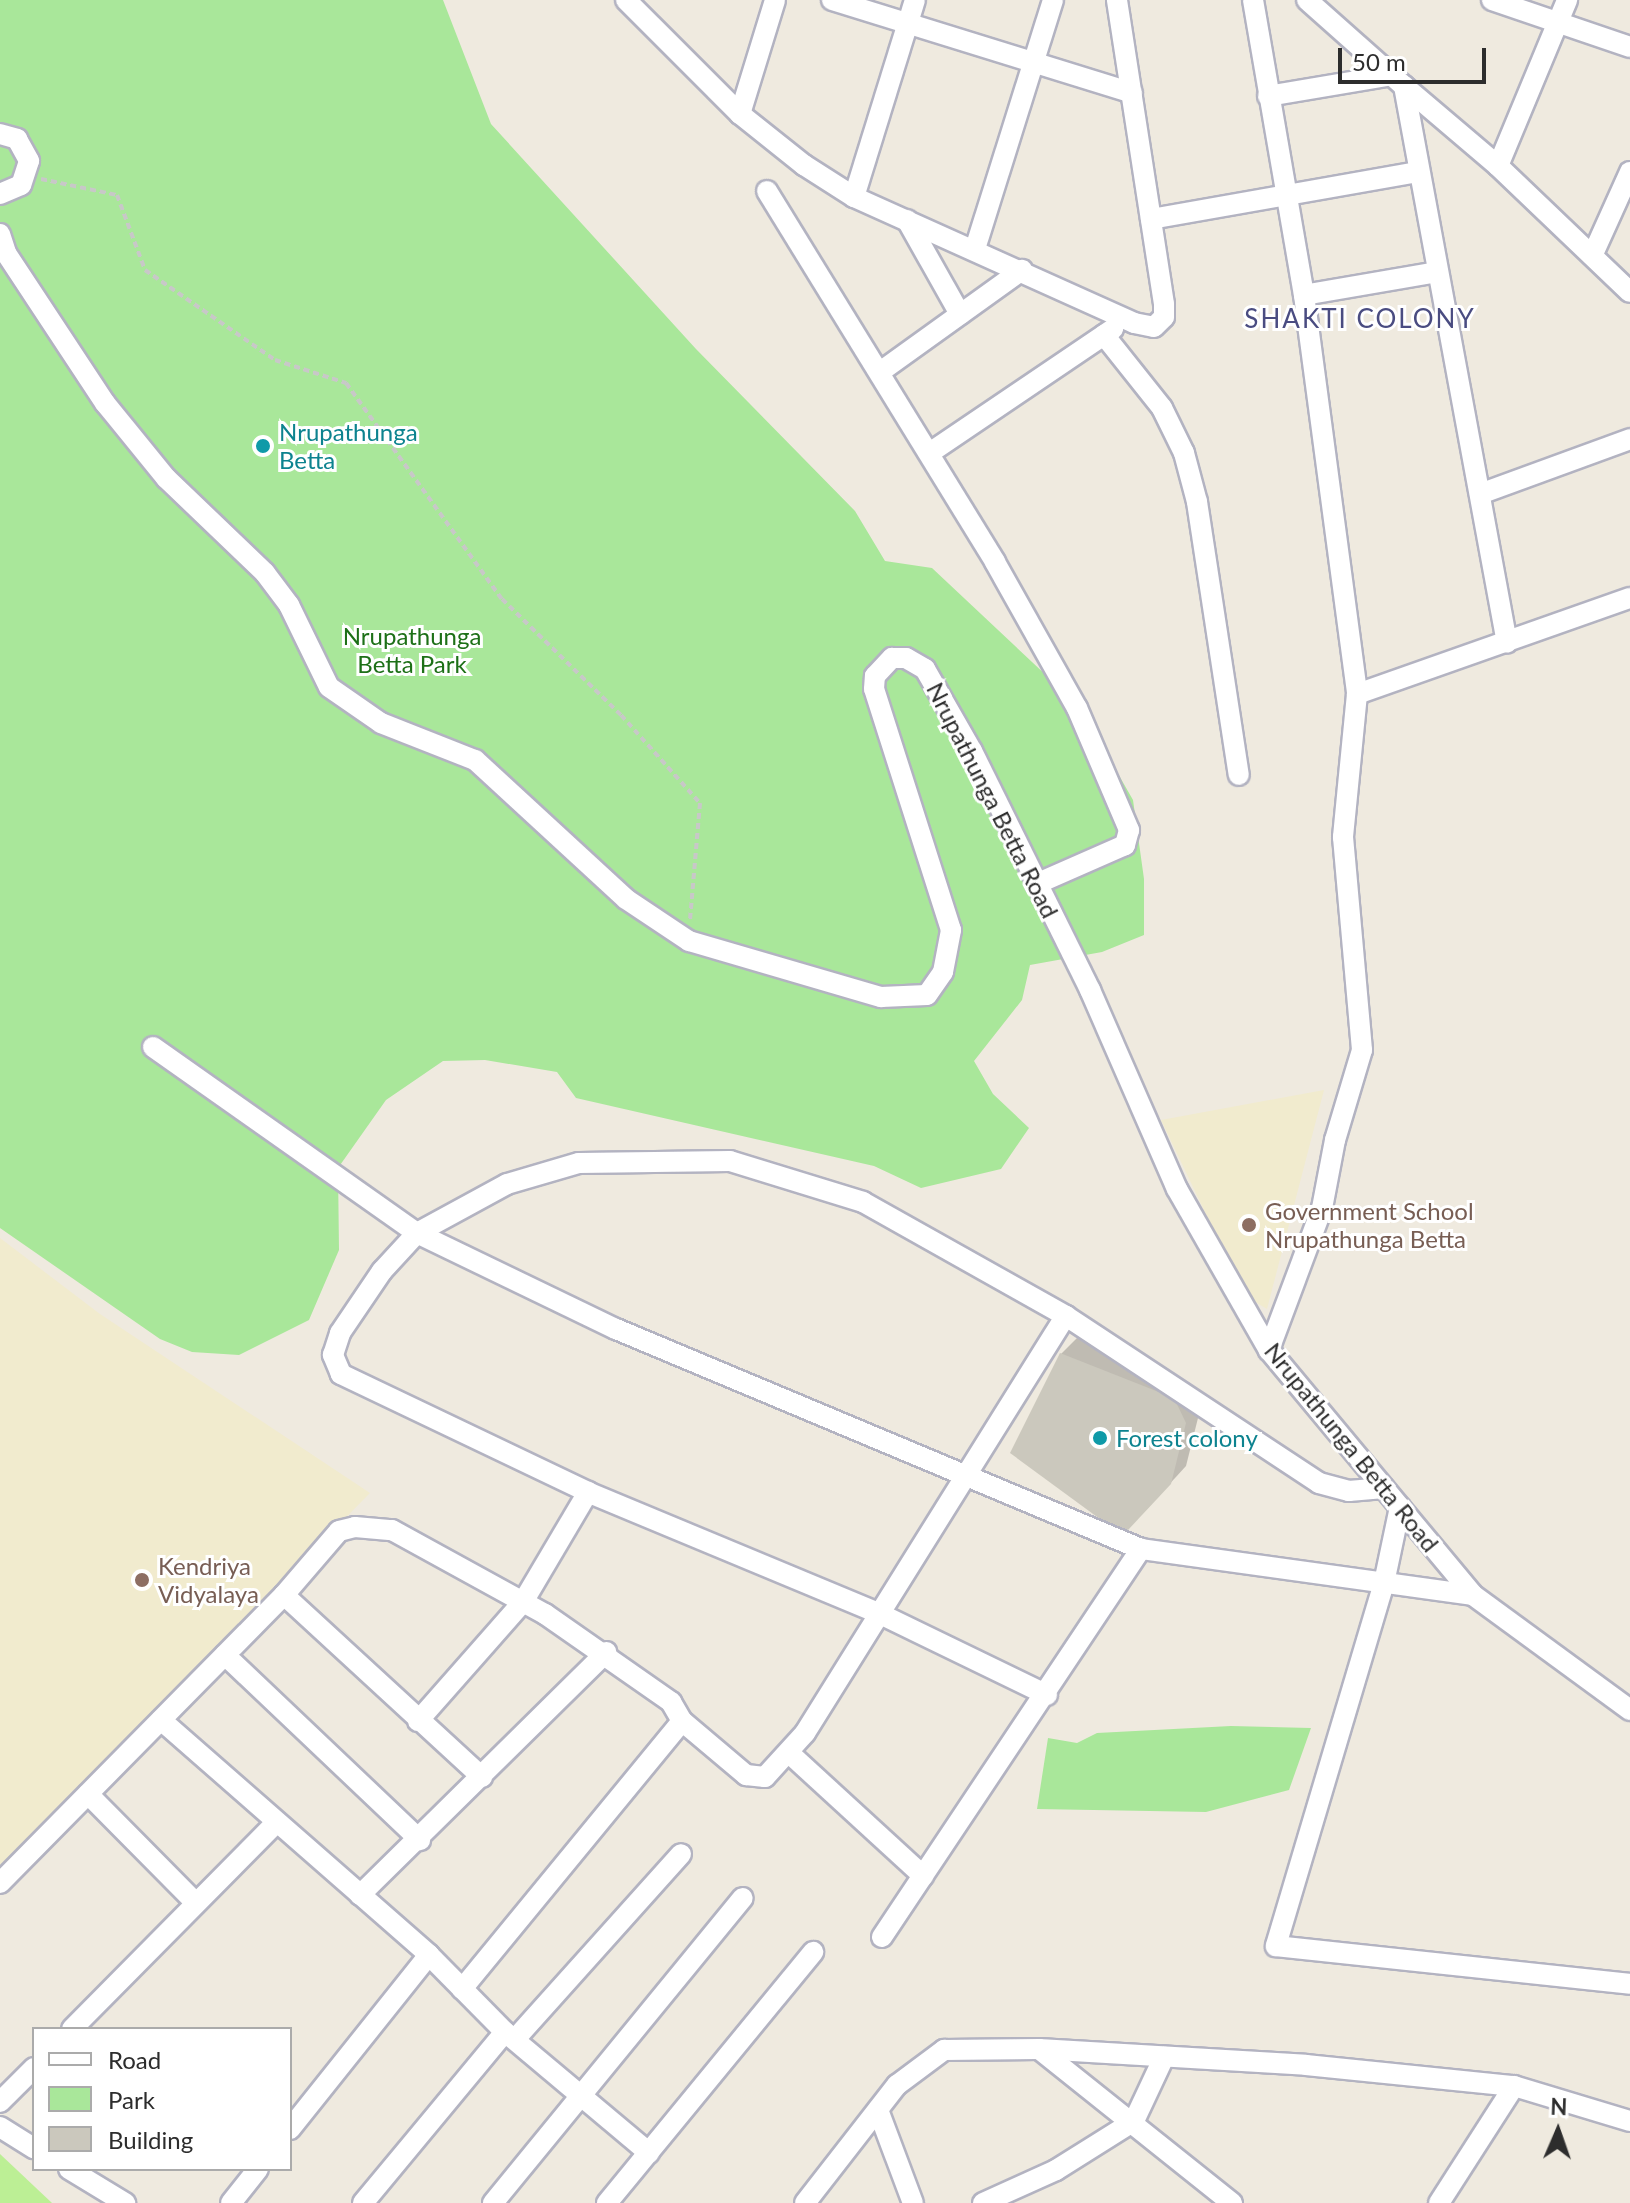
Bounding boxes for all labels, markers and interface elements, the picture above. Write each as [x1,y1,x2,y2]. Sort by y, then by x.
scale bar [1342,32,1490,82]
text: 50 m [1352,47,1406,76]
district label: SHAKTI COLONY [1244,303,1476,335]
place label: Nrupathunga Betta [279,418,418,474]
marker: Nrupathunga Betta [254,437,272,455]
park label: Nrupathunga Betta Park [343,622,481,678]
street label: Nrupathunga Betta Road [921,677,1065,923]
place label: Government School Nrupathunga Betta [1265,1197,1474,1253]
marker: Government School Nrupathunga Betta [1240,1216,1258,1234]
street label: Nrupathunga Betta Road [1259,1337,1445,1557]
place label: Forest colony [1116,1424,1258,1452]
marker: Forest colony [1091,1429,1109,1447]
place label: Kendriya Vidyalaya [158,1552,259,1608]
marker: Kendriya Vidyalaya [133,1571,151,1589]
legend [32,2027,292,2171]
text: Road [108,2045,161,2074]
text: Park [108,2085,155,2114]
north arrow [1518,2091,1598,2171]
text: N [1550,2093,1568,2120]
text: Building [108,2125,193,2154]

